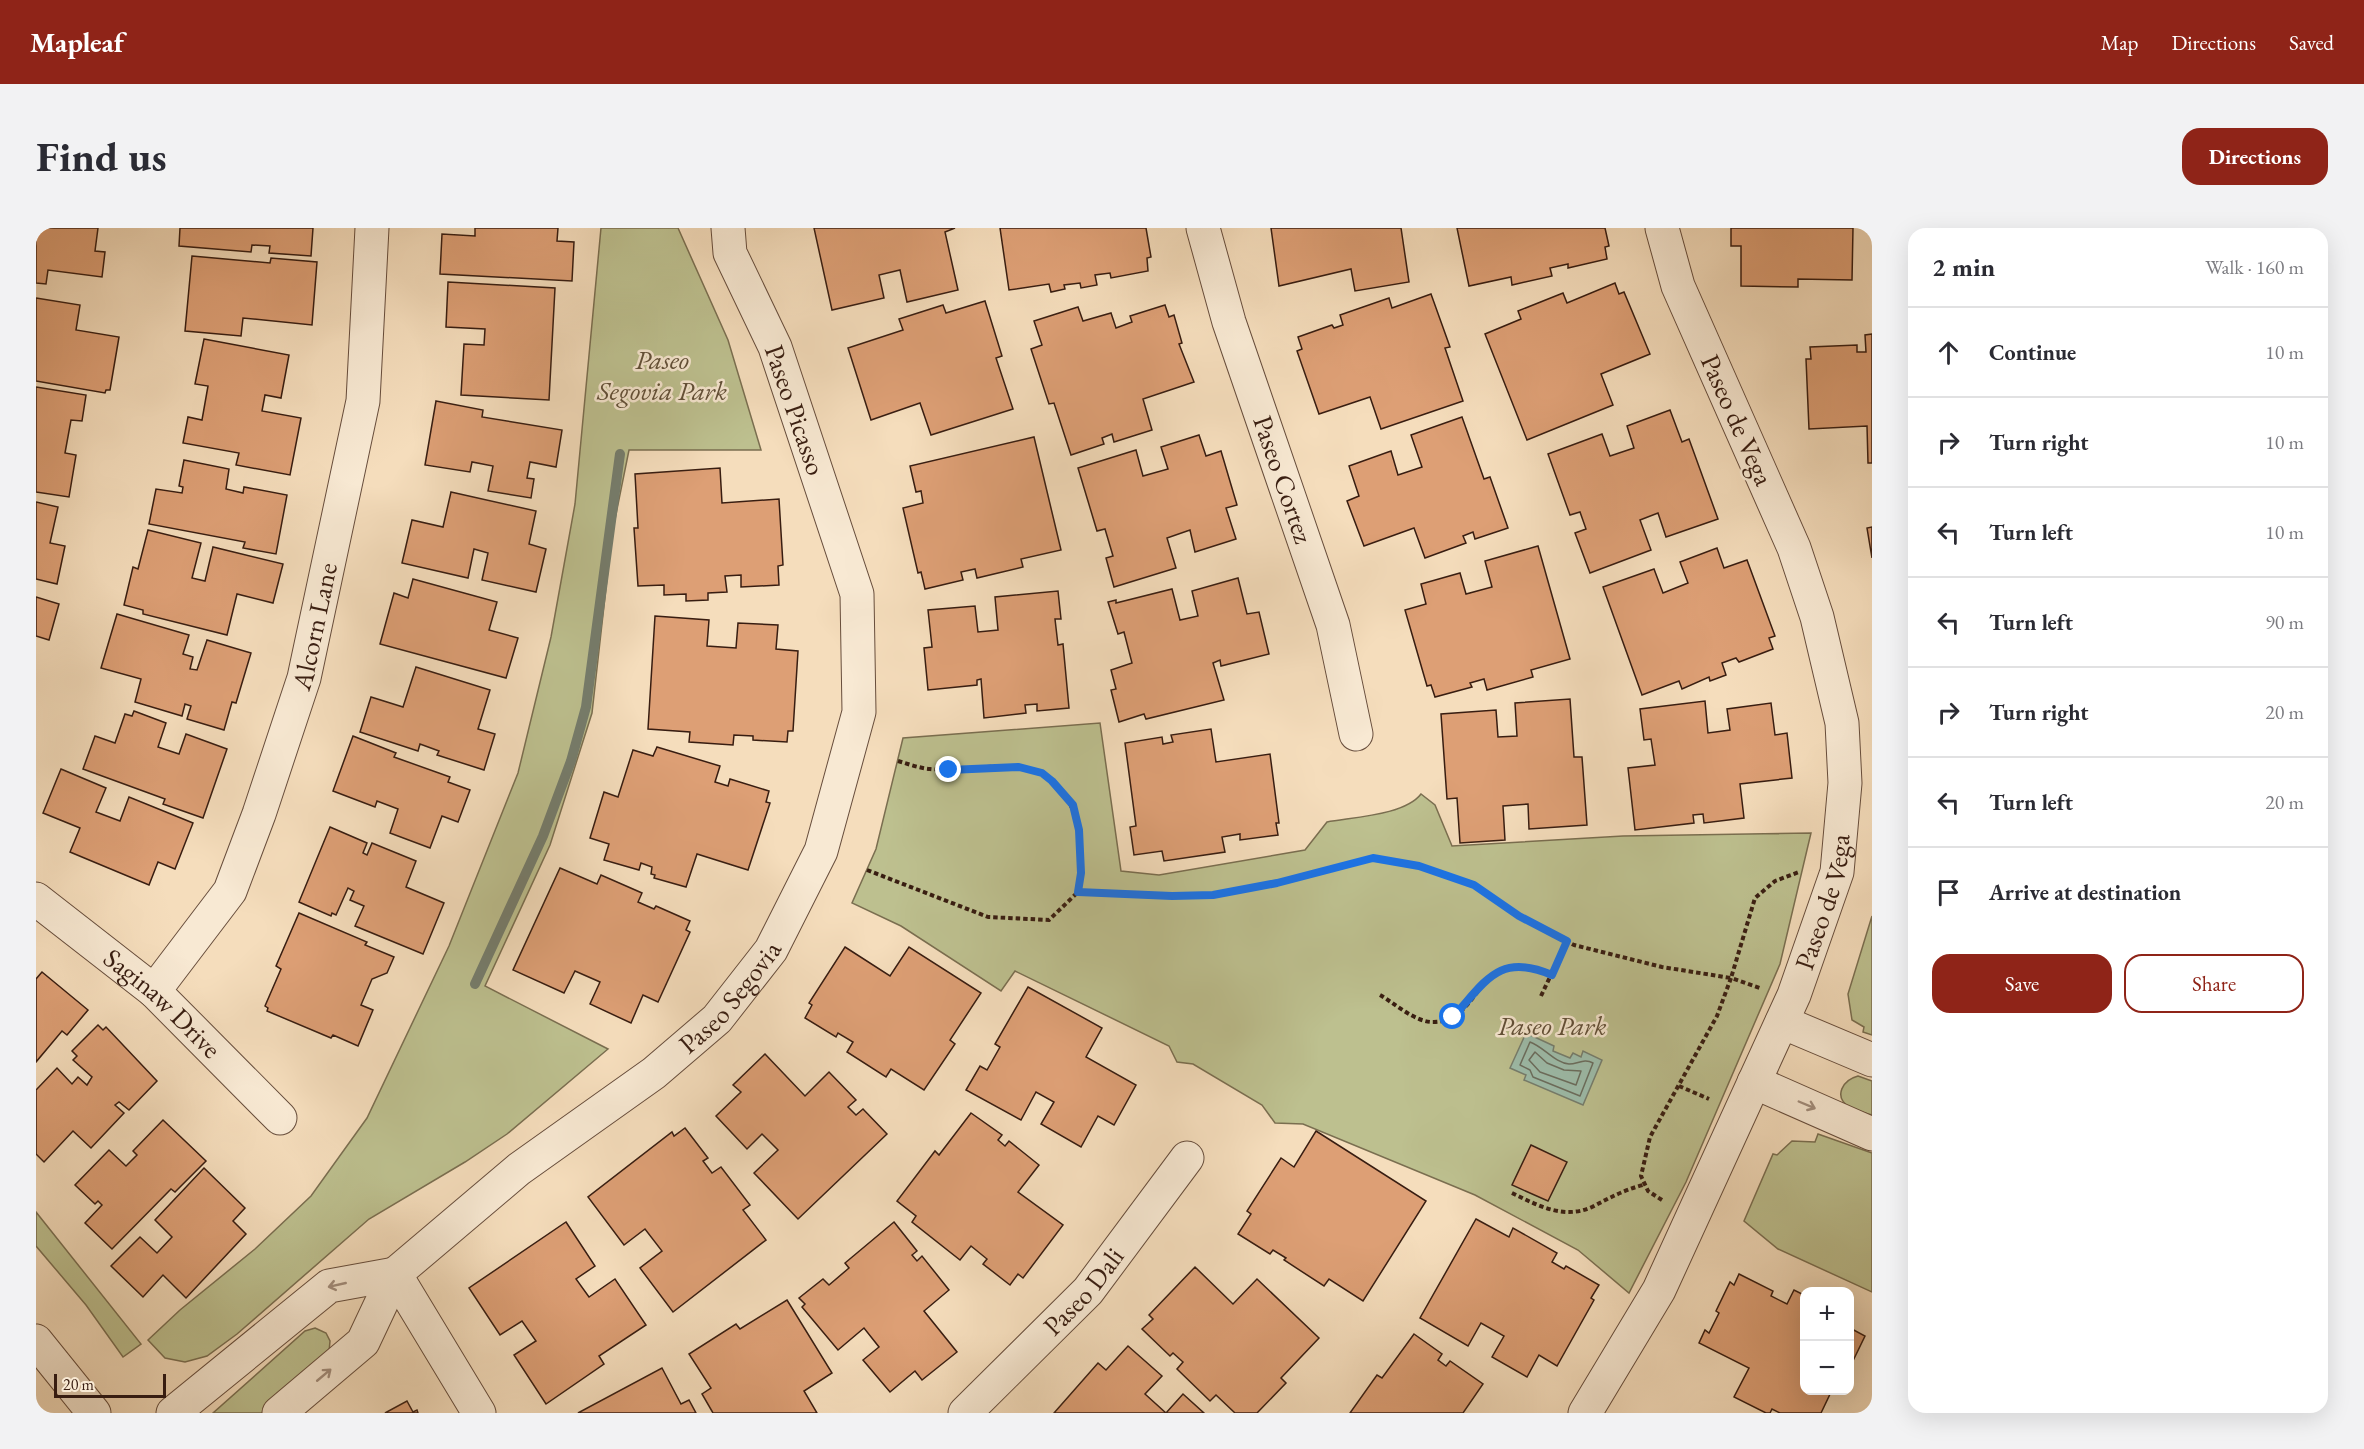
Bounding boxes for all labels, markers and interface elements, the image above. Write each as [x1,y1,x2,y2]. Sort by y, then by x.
text: Mapleaf [30,24,124,60]
text: Map [2101,29,2138,56]
text: Directions [2171,29,2256,56]
text: Saved [2289,29,2334,56]
button: Directions [2182,128,2328,185]
text: Find us [36,129,167,184]
text: 2 min [1932,250,1995,284]
text: Walk · 160 m [2205,254,2304,280]
icon: ahead [1932,336,1965,369]
text: Continue [1989,338,2076,367]
text: 10 m [2265,339,2304,365]
street label: Paseo Picasso [757,340,834,480]
park label: Paseo Segovia Park [596,342,727,408]
street label: Paseo de Vega [1693,349,1782,491]
street label: Paseo Cortez [1245,411,1322,549]
icon: right [1932,426,1965,459]
text: Turn right [1989,428,2088,457]
text: 10 m [2265,429,2304,455]
icon: left [1932,516,1965,549]
text: Turn left [1989,518,2073,547]
text: 10 m [2265,519,2304,545]
street label: Alcorn Lane [283,559,345,695]
icon: left [1932,606,1965,639]
text: Turn left [1989,608,2073,637]
text: 90 m [2265,609,2304,635]
icon: right [1932,696,1965,729]
text: Turn right [1989,698,2088,727]
text: 20 m [2265,699,2304,725]
route end [935,756,961,782]
icon: left [1932,786,1965,819]
text: Turn left [1989,788,2073,817]
text: 20 m [2265,789,2304,815]
street label: Paseo de Vega [1786,832,1857,974]
icon: arrive [1932,876,1965,909]
text: Arrive at destination [1989,878,2181,907]
street label: Paseo Segovia [671,936,789,1061]
street label: Saginaw Drive [97,940,229,1066]
button: Save [1932,954,2112,1013]
button: Share [2124,954,2304,1013]
route start [1439,1003,1465,1029]
park label: Paseo Park [1498,1008,1606,1043]
one-way arrow [1798,1101,1816,1112]
street label: Paseo Dali [1035,1240,1132,1343]
one-way arrow [328,1280,347,1292]
map controls [1800,1287,1854,1395]
button: + [1800,1287,1854,1341]
button: − [1800,1341,1854,1395]
one-way arrow [316,1368,331,1382]
scale bar [54,1371,166,1398]
text: 20 m [63,1374,94,1395]

